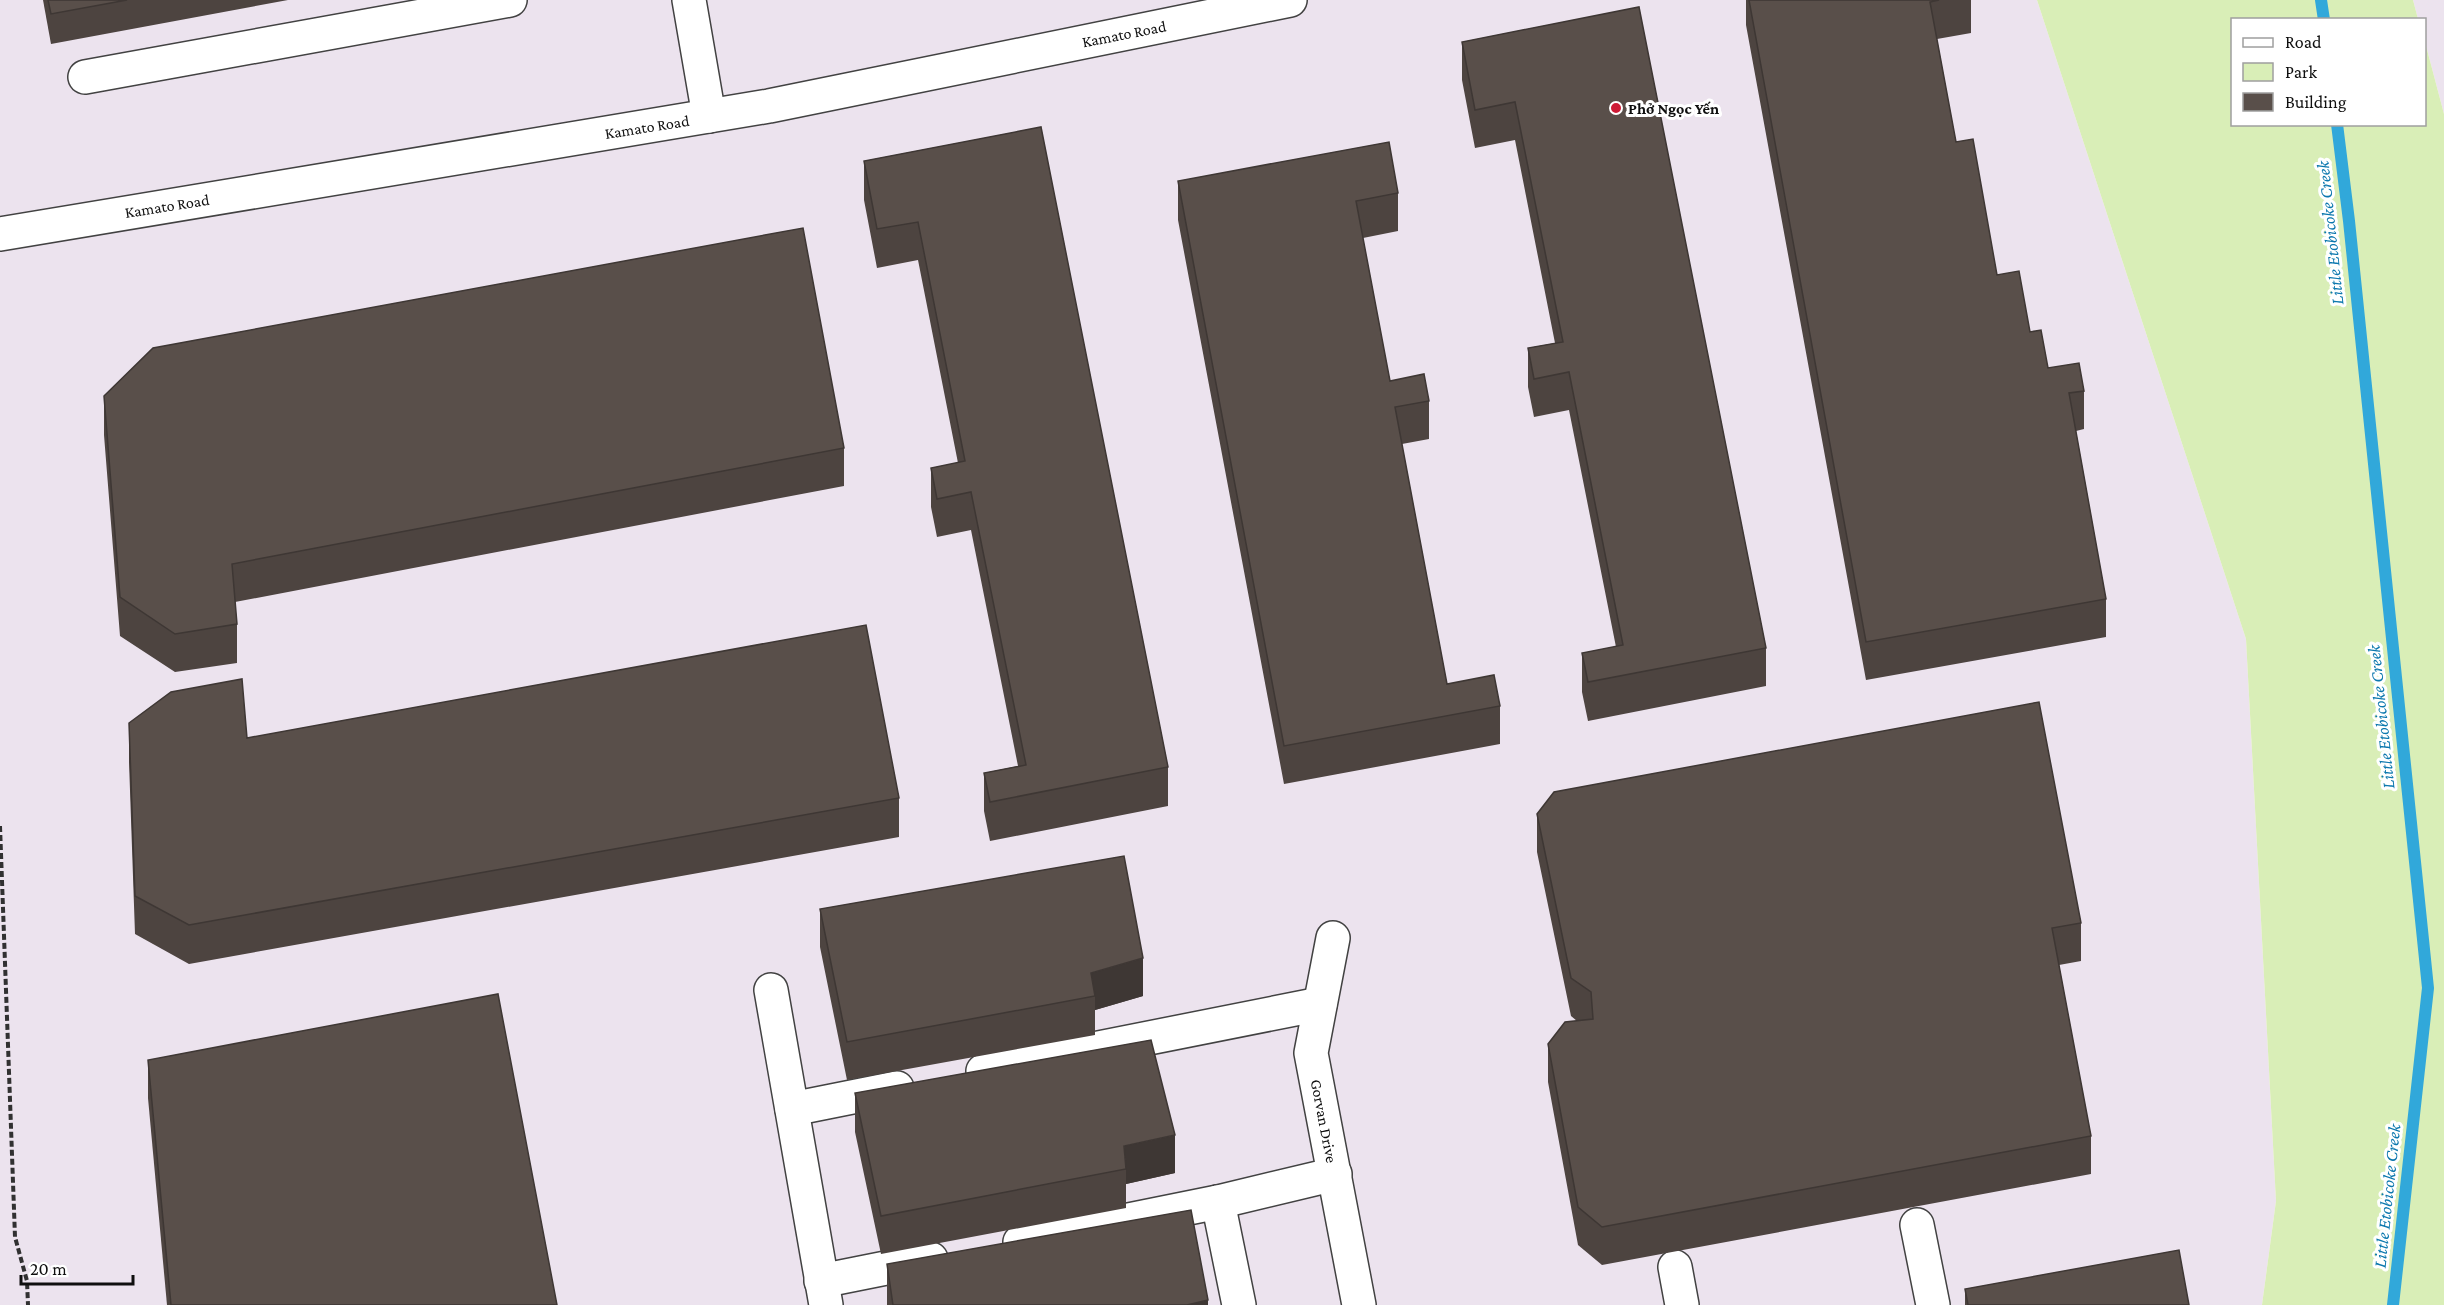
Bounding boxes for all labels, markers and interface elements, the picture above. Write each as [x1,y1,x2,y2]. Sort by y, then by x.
street label: Kamato Road [1081,17,1168,50]
legend [2231,18,2426,126]
text: Road [2285,32,2322,52]
text: Park [2285,62,2317,82]
text: Building [2285,92,2347,112]
place label: Phở Ngọc Yến [1628,100,1719,117]
marker: Phở Ngọc Yến [1609,101,1623,115]
street label: Kamato Road [604,112,691,142]
water label: Little Etobicoke Creek [2312,159,2348,306]
street label: Kamato Road [124,191,211,221]
water label: Little Etobicoke Creek [2363,643,2399,790]
street label: Gorvan Drive [1308,1078,1340,1164]
water label: Little Etobicoke Creek [2369,1122,2405,1269]
scale bar [21,1248,134,1286]
text: 20 m [30,1259,67,1279]

